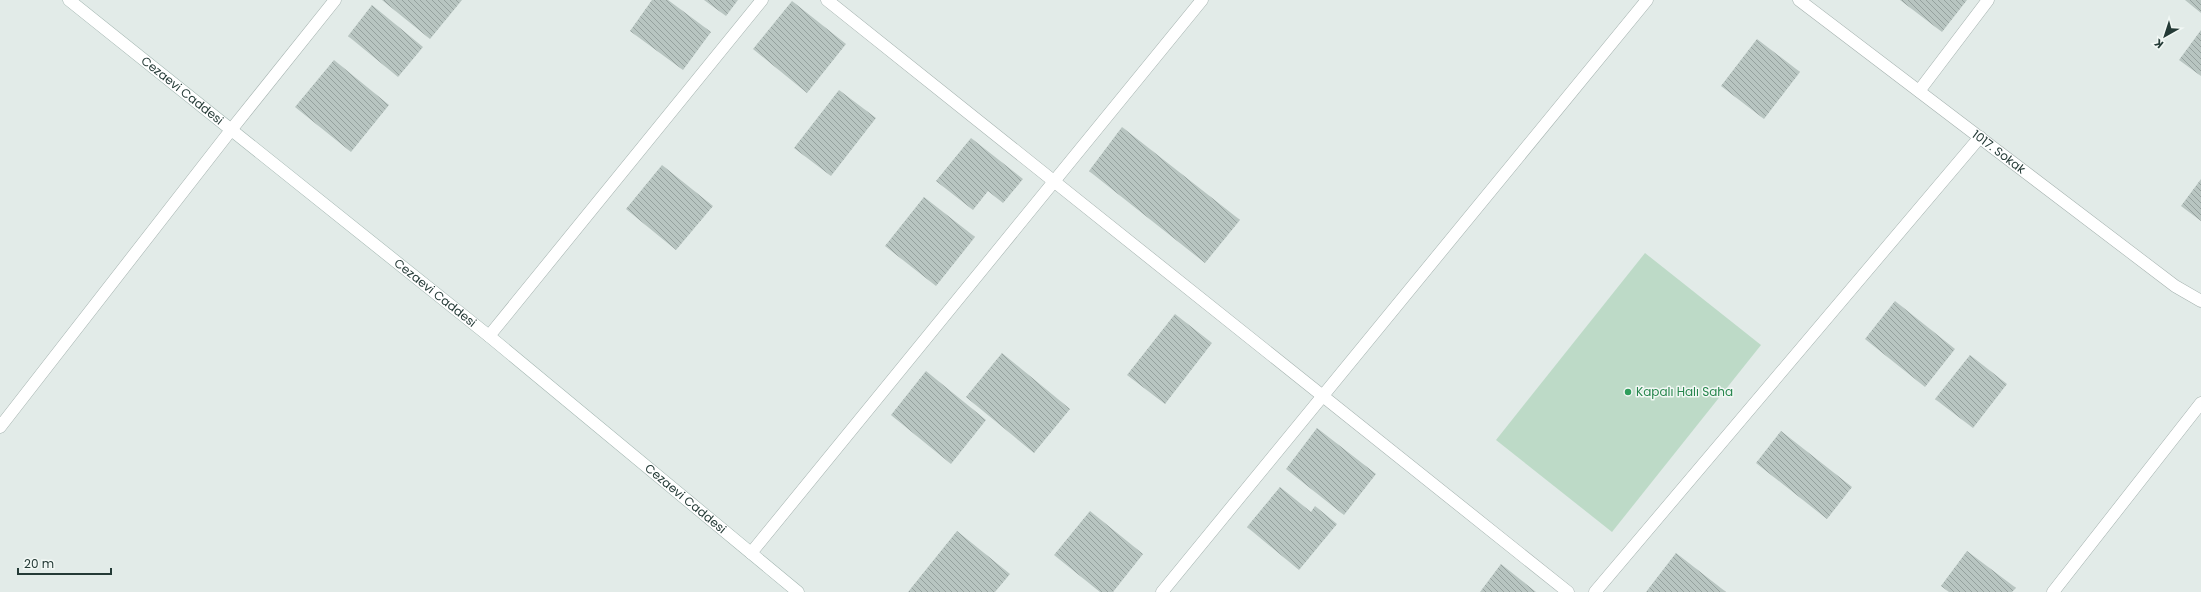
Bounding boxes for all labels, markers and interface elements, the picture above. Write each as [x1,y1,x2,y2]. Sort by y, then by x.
north arrow [2145,16,2185,56]
text: K [2150,35,2167,52]
street label: Cezaevi Caddesi [138,52,227,128]
street label: 1017. Sokak [1969,126,2030,178]
street label: Cezaevi Caddesi [391,254,480,331]
place label: Kapalı Halı Saha [1636,383,1733,400]
marker: Kapalı Halı Saha [1623,387,1633,397]
street label: Cezaevi Caddesi [641,460,730,537]
scale bar [18,550,111,576]
text: 20 m [24,555,54,572]

